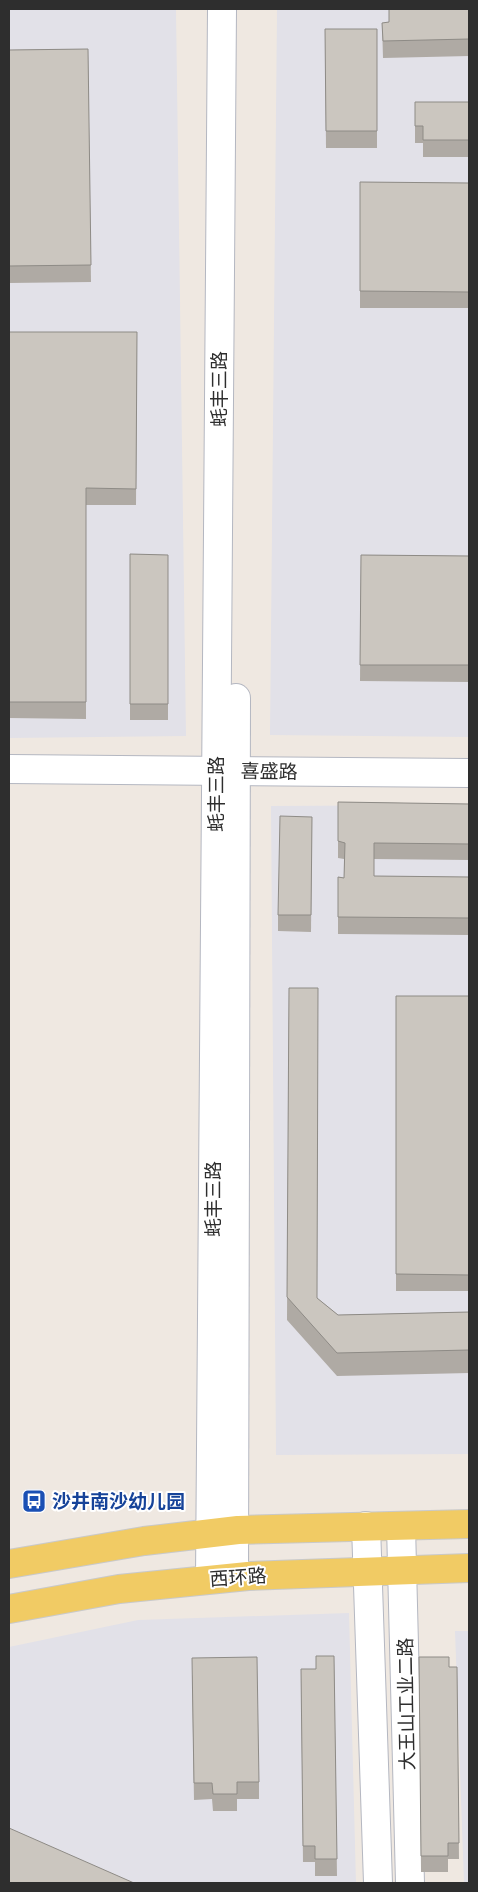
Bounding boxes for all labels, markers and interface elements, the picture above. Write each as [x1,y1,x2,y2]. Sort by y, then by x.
street label: 蚝丰三路 [207,351,231,427]
street label: 蚝丰三路 [204,756,228,832]
street label: 喜盛路 [240,759,298,783]
street label: 蚝丰三路 [201,1161,225,1237]
bus stop icon: 沙井南沙幼儿园 [21,1488,47,1514]
place label: 沙井南沙幼儿园 [52,1489,185,1513]
street label: 西环路 [209,1563,267,1591]
street label: 大王山工业二路 [393,1637,419,1771]

